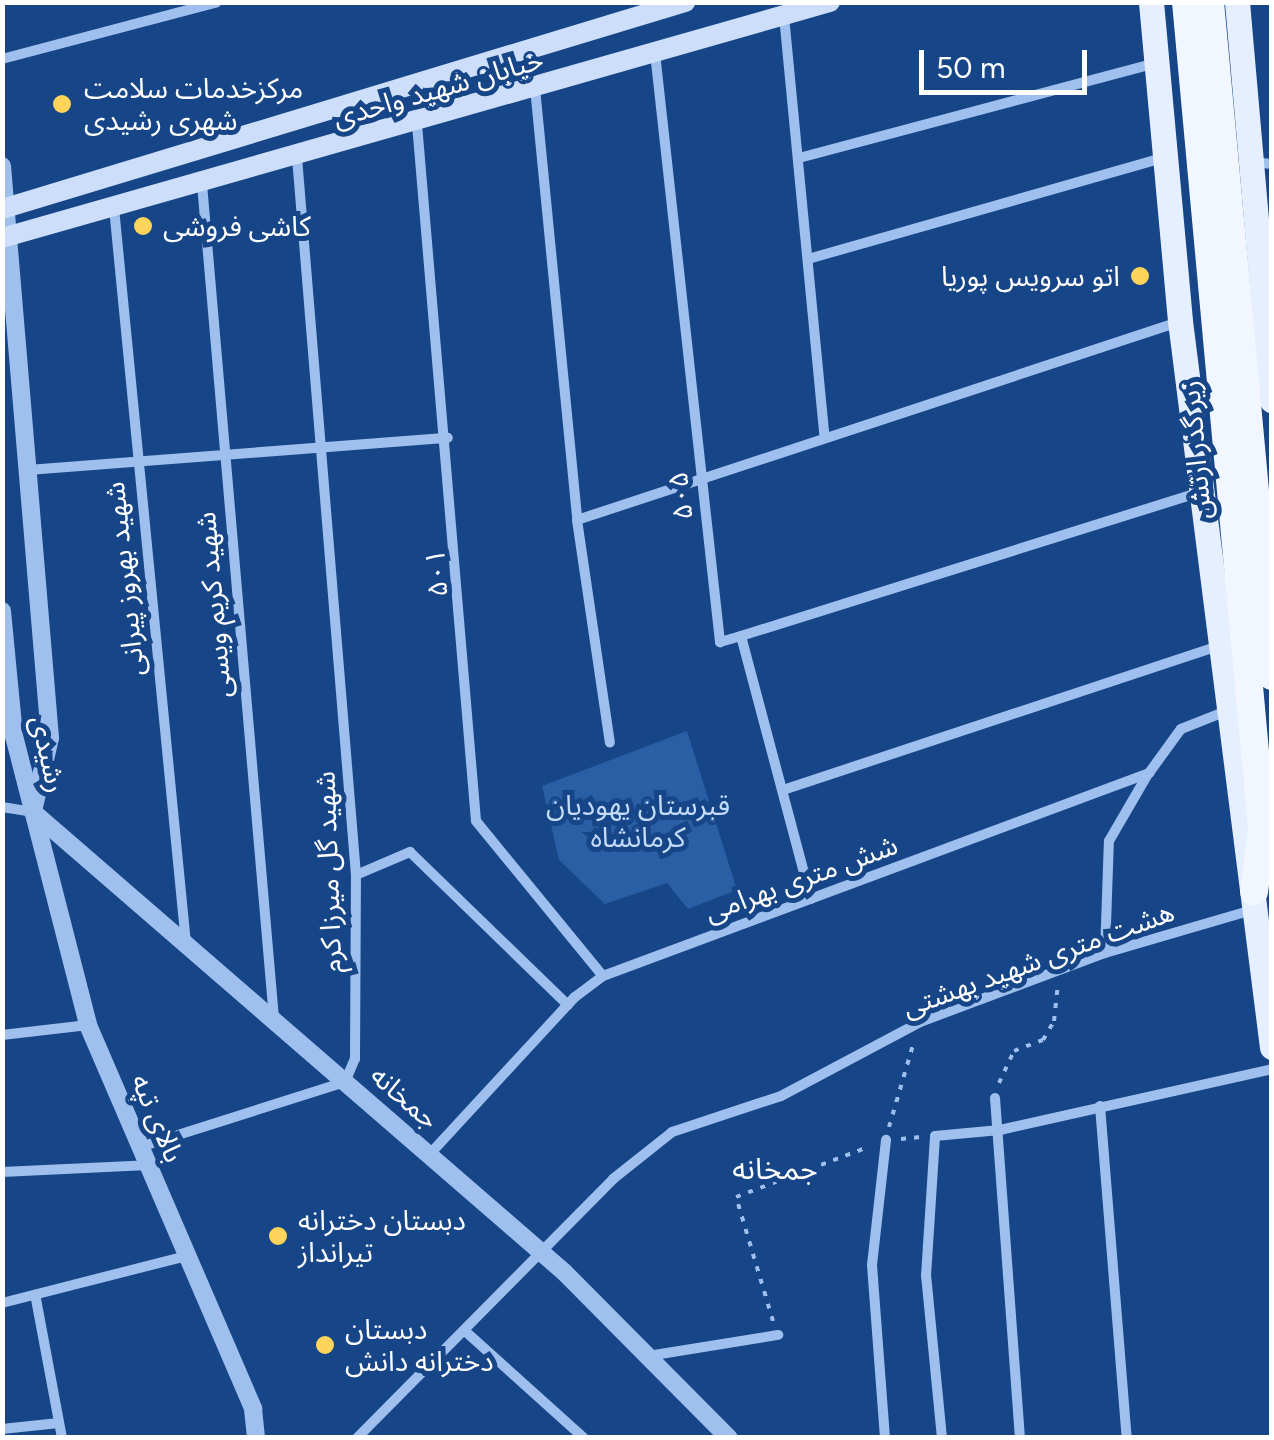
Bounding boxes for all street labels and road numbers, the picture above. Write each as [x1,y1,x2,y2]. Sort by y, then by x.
street label: خیابان شهید واحدی [329,42,547,134]
street label: زیر گذر ارتش [1172,379,1218,521]
street label: ۵۰۵ [660,470,700,522]
street label: شهید بهروز پیرانی [97,480,151,678]
street label: شهید کریم ویسی [188,511,238,699]
street label: ۵۰۱ [418,548,454,598]
street label: رشیدی [24,712,74,796]
street label: شهید گل میرزا کرم [308,771,348,973]
street label: شش متری بهرامی [700,828,902,928]
street label: هشت متری شهید بهشتی [898,894,1178,1024]
street label: جمخانه [364,1058,446,1136]
street label: بالای تپه [124,1069,192,1167]

